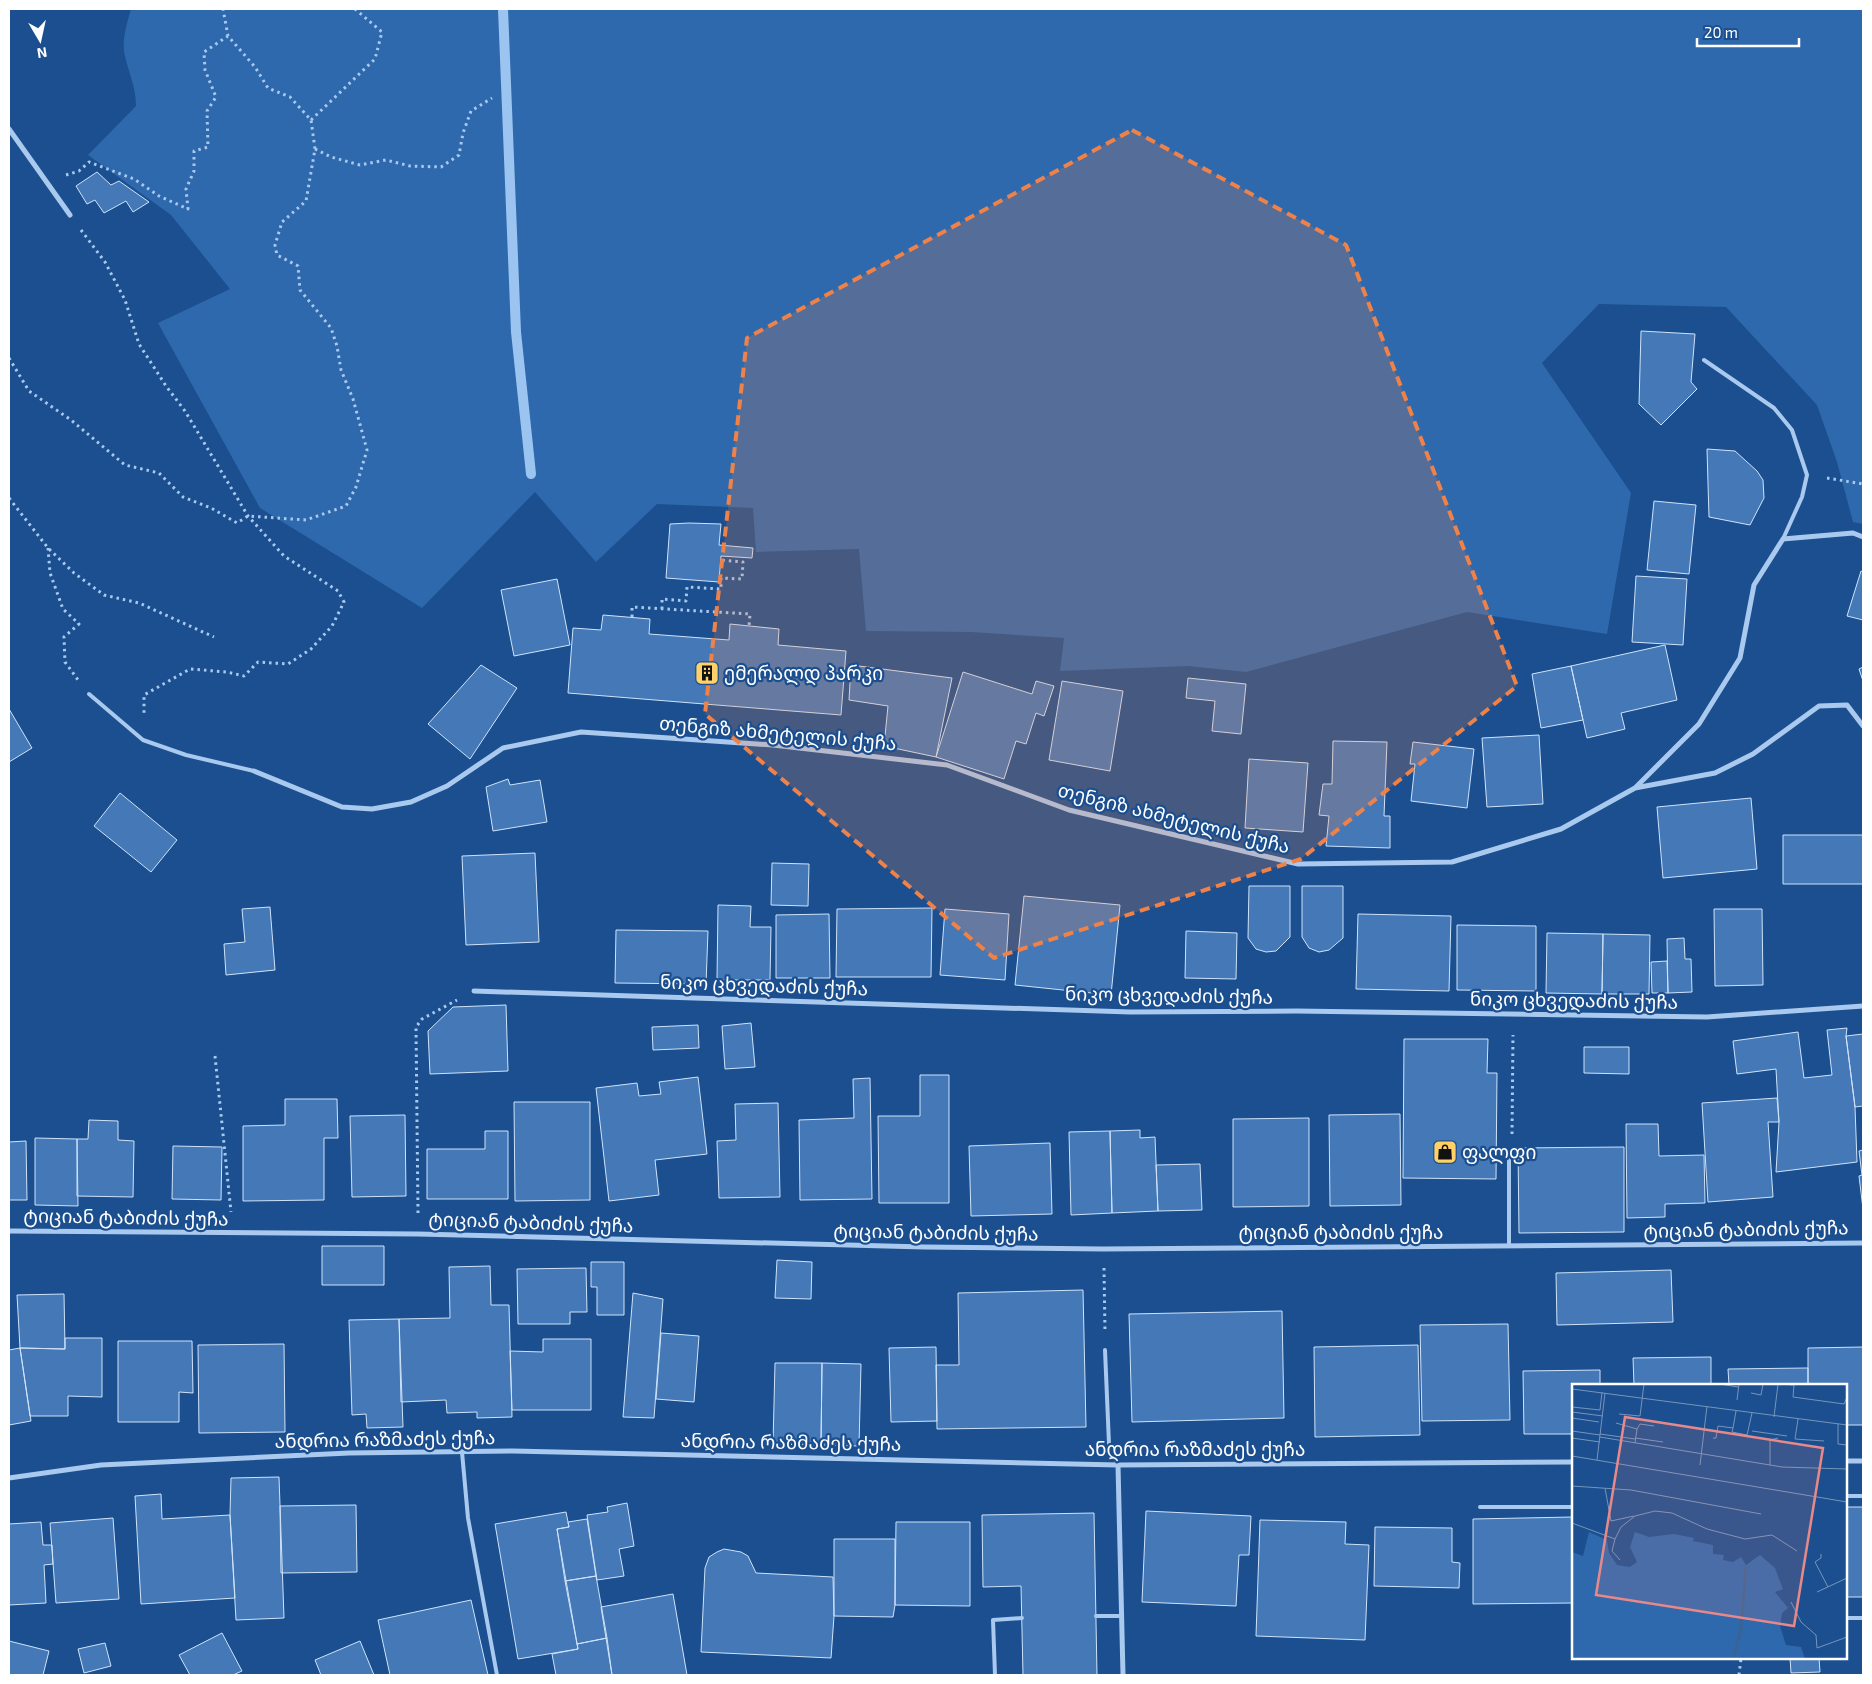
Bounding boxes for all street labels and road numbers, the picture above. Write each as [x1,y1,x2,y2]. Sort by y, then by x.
street label: თენგიზ ახმეტელის ქუჩა [658,711,898,756]
street label: თენგიზ ახმეტელის ქუჩა [1055,778,1292,859]
street label: ნიკო ცხვედაძის ქუჩა [659,969,868,1002]
street label: ნიკო ცხვედაძის ქუჩა [1065,981,1273,1010]
street label: ნიკო ცხვედაძის ქუჩა [1470,986,1678,1015]
street label: ტიციან ტაბიძის ქუჩა [23,1203,229,1231]
street label: ტიციან ტაბიძის ქუჩა [428,1206,634,1238]
street label: ტიციან ტაბიძის ქუჩა [1643,1215,1849,1243]
street label: ტიციან ტაბიძის ქუჩა [833,1218,1039,1246]
street label: ტიციან ტაბიძის ქუჩა [1238,1220,1444,1244]
street label: ანდრია რაზმაძეს ქუჩა [274,1425,496,1454]
street label: ანდრია რაზმაძეს ქუჩა [680,1428,902,1457]
street label: ანდრია რაზმაძეს ქუჩა [1085,1437,1305,1462]

